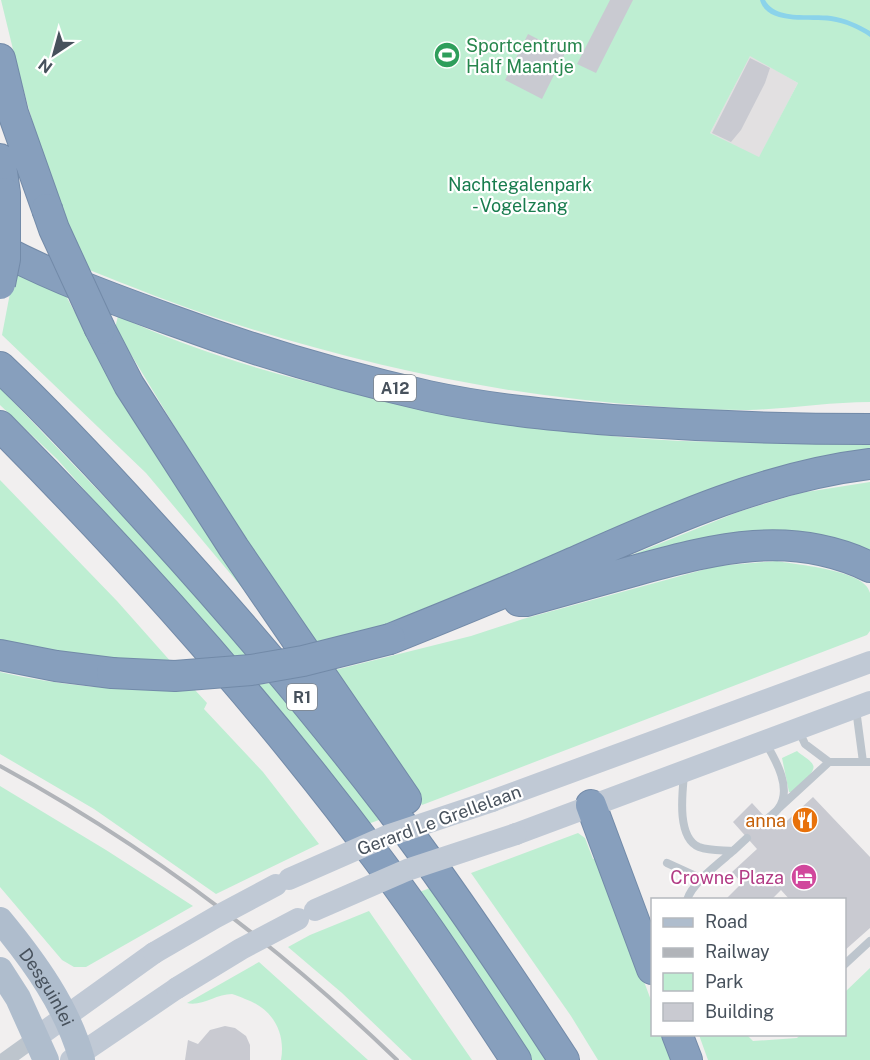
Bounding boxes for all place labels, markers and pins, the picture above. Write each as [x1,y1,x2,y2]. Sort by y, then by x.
place label: Sportcentrum Half Maantje [466,35,583,77]
sports icon: Sportcentrum Half Maantje [432,40,462,70]
restaurant icon: anna [790,805,820,835]
place label: anna [745,810,786,831]
hotel icon: Crowne Plaza [789,862,819,892]
place label: Crowne Plaza [670,867,784,888]

